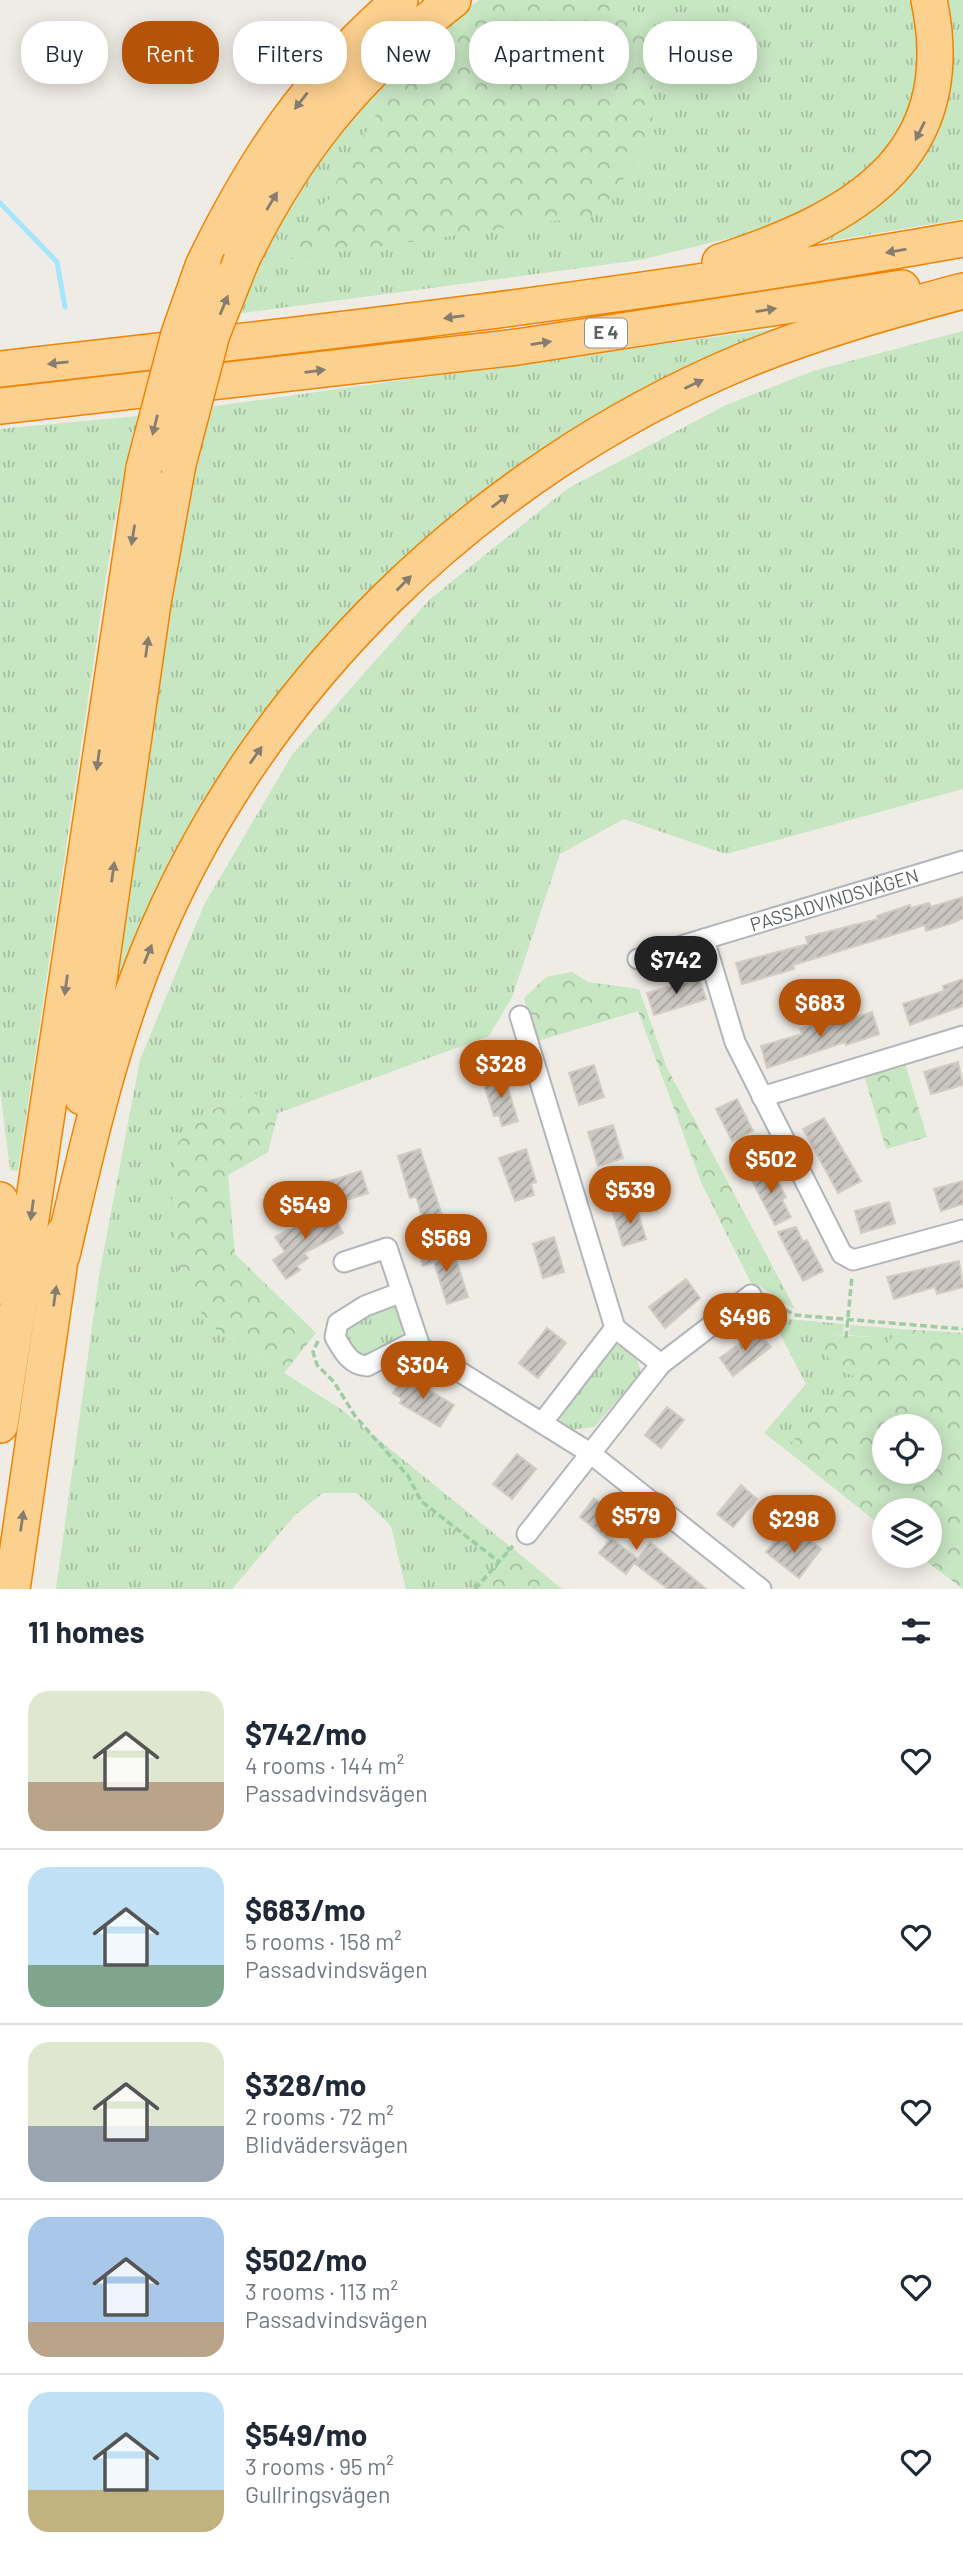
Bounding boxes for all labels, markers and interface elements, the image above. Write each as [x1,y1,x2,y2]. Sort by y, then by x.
chip: Buy [21,21,108,84]
chip: Rent [122,21,219,84]
chip: Filters [233,21,347,84]
chip: New [361,21,455,84]
chip: Apartment [469,21,629,84]
chip: House [643,21,757,84]
one-way arrow [294,92,308,110]
one-way arrow [914,121,926,141]
one-way arrow [266,192,279,211]
one-way arrow [885,246,907,257]
one-way arrow [218,294,229,315]
one-way arrow [755,304,777,315]
one-way arrow [443,311,465,322]
road number: E 4 [585,318,627,348]
one-way arrow [530,337,552,348]
one-way arrow [46,357,68,368]
one-way arrow [304,365,326,376]
one-way arrow [684,378,704,390]
one-way arrow [149,414,160,436]
one-way arrow [490,493,508,508]
one-way arrow [127,524,138,546]
one-way arrow [395,575,412,591]
one-way arrow [141,636,152,658]
one-way arrow [249,746,263,764]
one-way arrow [92,749,103,771]
one-way arrow [108,861,119,883]
street label: PASSADVINDSVÄGEN [747,863,921,936]
pin: $742 [635,936,717,996]
one-way arrow [142,944,153,965]
text: $742 [650,945,702,973]
one-way arrow [60,974,71,996]
pin: $683 [779,979,861,1039]
text: $683 [795,988,845,1016]
pin: $328 [460,1040,542,1100]
text: $328 [476,1049,526,1077]
pin: $502 [730,1136,812,1195]
text: $502 [745,1144,797,1172]
pin: $539 [589,1166,671,1226]
text: $539 [605,1175,655,1203]
pin: $549 [264,1182,346,1241]
text: $549 [279,1190,331,1218]
one-way arrow [26,1199,37,1221]
pin: $569 [405,1214,487,1274]
text: $569 [421,1223,471,1251]
one-way arrow [50,1285,61,1307]
pin: $496 [704,1294,786,1353]
text: $496 [719,1302,771,1330]
pin: $304 [382,1342,464,1401]
text: $304 [397,1350,449,1378]
map controls [872,1414,942,1568]
button: locate [872,1414,942,1484]
pin: $579 [595,1492,677,1552]
pin: $298 [753,1496,835,1555]
button: layers [872,1498,942,1568]
text: $579 [611,1501,661,1529]
text: $298 [769,1504,819,1532]
one-way arrow [17,1510,28,1532]
icon: filters [897,1612,935,1650]
text: 11 homes [28,1613,145,1649]
text: $742/mo [245,1715,367,1751]
icon: home [84,1719,168,1803]
icon: heart [897,1742,935,1780]
text: 4 rooms · 144 m² [245,1751,404,1779]
text: Passadvindsvägen [245,1779,428,1807]
text: $683/mo [245,1891,366,1927]
icon: home [84,1895,168,1979]
icon: heart [897,1918,935,1956]
text: 5 rooms · 158 m² [245,1927,402,1955]
text: Passadvindsvägen [245,1955,428,1983]
text: $328/mo [245,2066,366,2102]
icon: home [84,2070,168,2154]
icon: heart [897,2093,935,2131]
text: 2 rooms · 72 m² [245,2102,394,2130]
text: Blidvädersvägen [245,2130,408,2158]
text: $502/mo [245,2241,367,2277]
icon: home [84,2245,168,2329]
icon: heart [897,2268,935,2306]
text: 3 rooms · 113 m² [245,2277,398,2305]
text: Passadvindsvägen [245,2305,428,2333]
text: $549/mo [245,2416,367,2452]
icon: home [84,2420,168,2504]
icon: heart [897,2443,935,2481]
text: 3 rooms · 95 m² [245,2452,394,2480]
text: Gullringsvägen [245,2480,391,2508]

